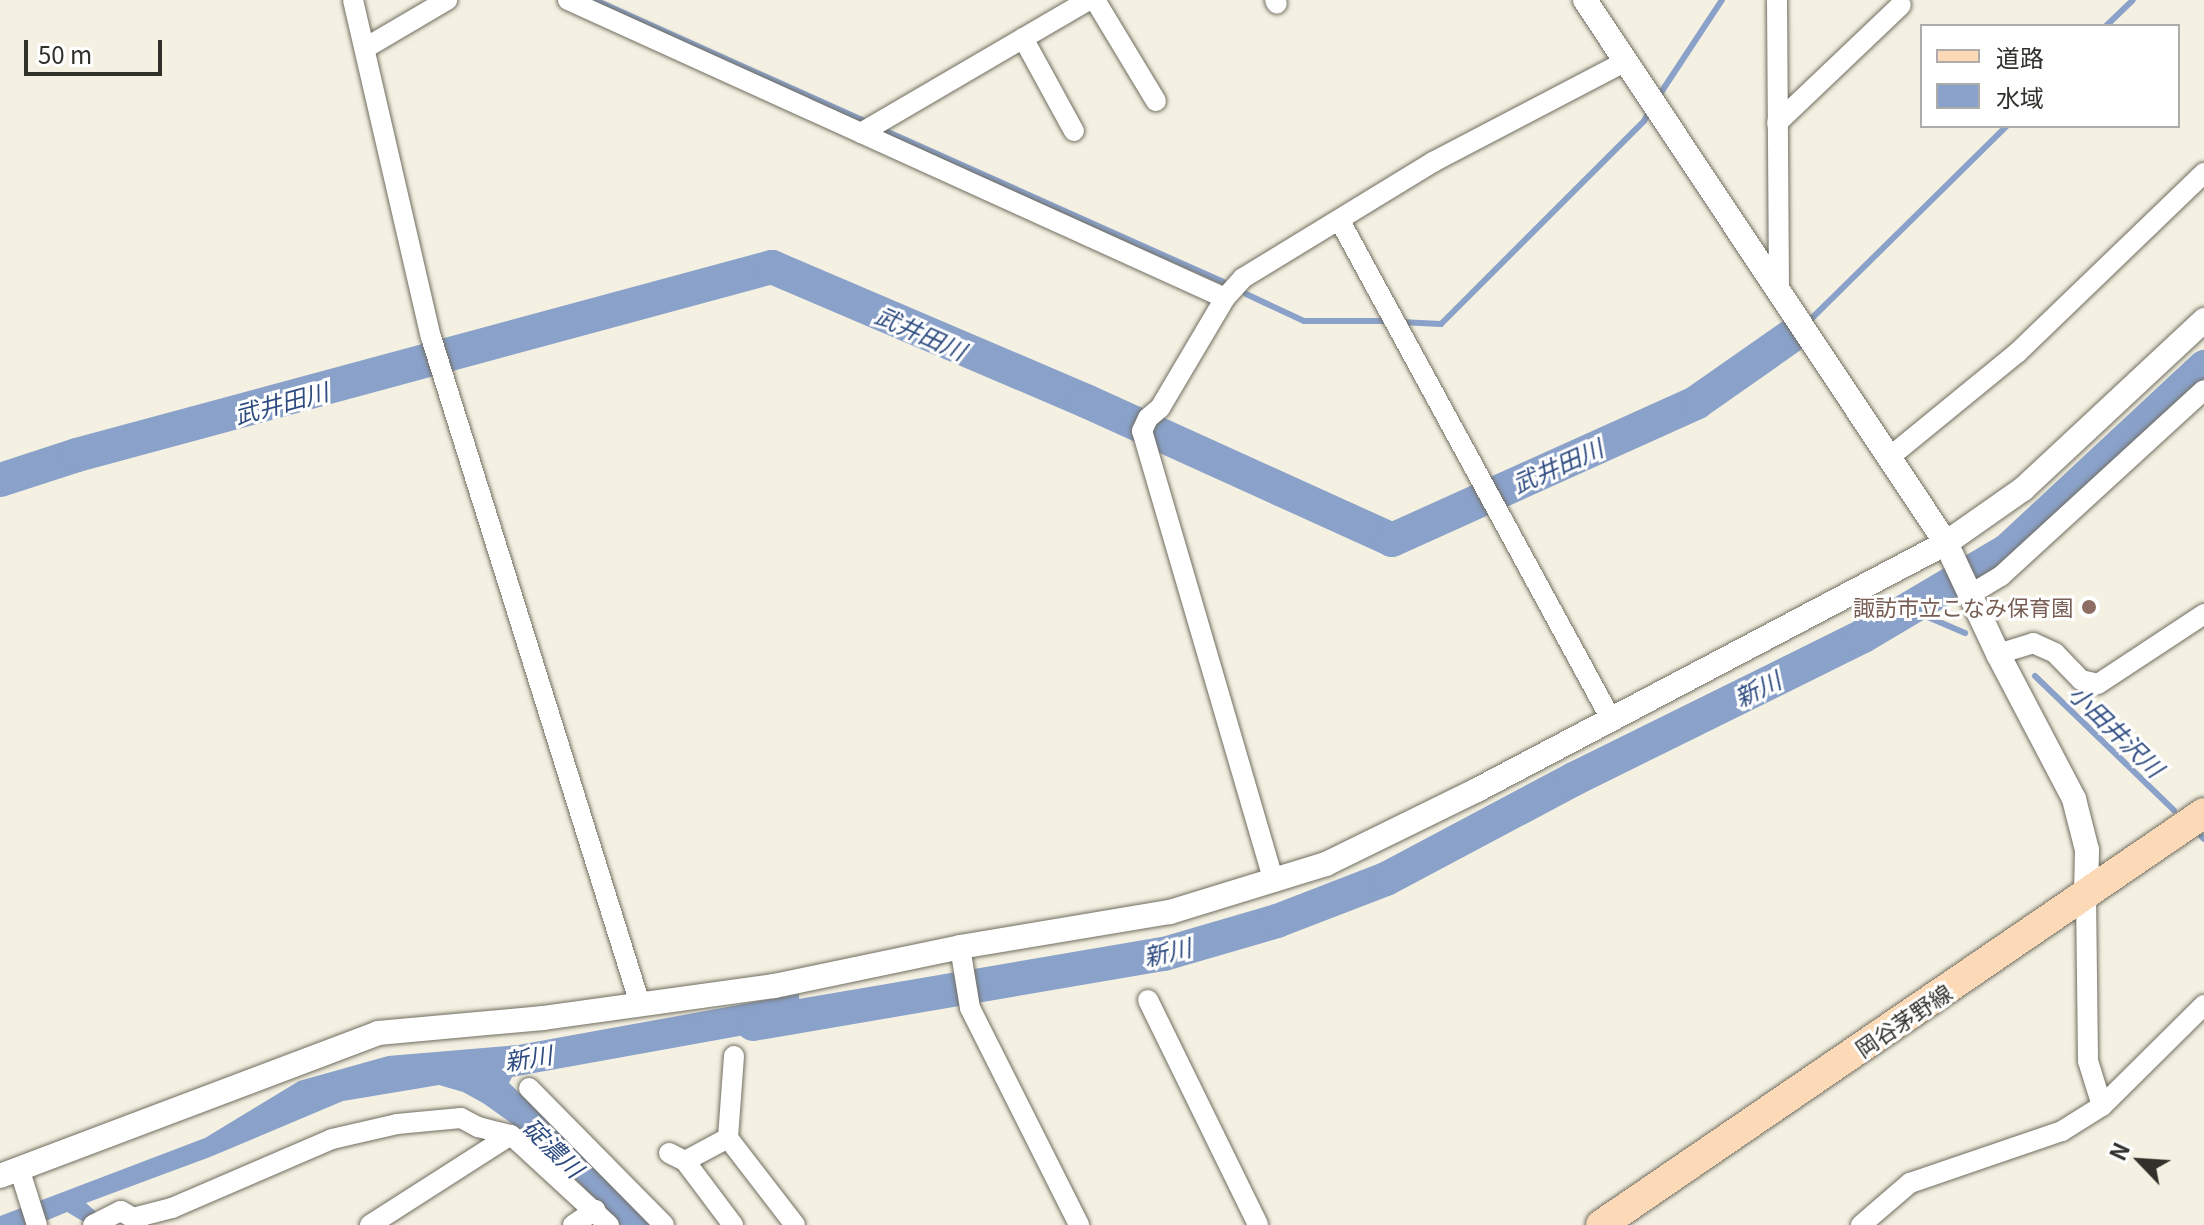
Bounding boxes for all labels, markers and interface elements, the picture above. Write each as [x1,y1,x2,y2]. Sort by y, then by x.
scale bar [28,24,166,74]
legend [1920,24,2180,128]
text: 50 m [38,36,92,71]
text: 道路 [1996,39,2044,74]
text: 水域 [1996,79,2044,114]
water label: 武井田川 [871,299,971,365]
water label: 武井田川 [231,376,331,428]
water label: 武井田川 [1507,432,1607,498]
place label: 諏訪市立こなみ保育園 [1853,594,2073,620]
marker: 諏訪市立こなみ保育園 [2080,598,2098,616]
water label: 新川 [1729,665,1785,711]
water label: 小田井沢川 [2064,678,2170,782]
water label: 新川 [1140,932,1194,970]
street label: 岡谷茅野線 [1850,978,1956,1062]
water label: 新川 [502,1039,554,1075]
water label: 碇濃川 [518,1112,590,1182]
north arrow [2100,1121,2180,1201]
text: N [2100,1137,2136,1165]

